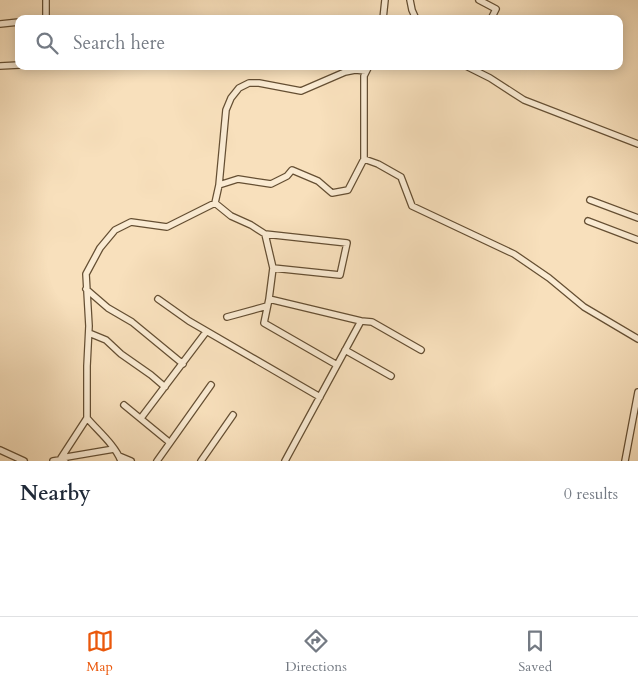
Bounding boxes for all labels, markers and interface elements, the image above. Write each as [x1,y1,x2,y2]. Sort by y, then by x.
search box [15,15,623,70]
icon: search [33,29,61,57]
text: Search here [73,30,165,56]
text: Nearby [20,479,91,508]
text: 0 results [564,483,618,505]
tab: Map [86,627,114,676]
tab: Directions [285,627,347,676]
tab: Saved [518,627,552,676]

